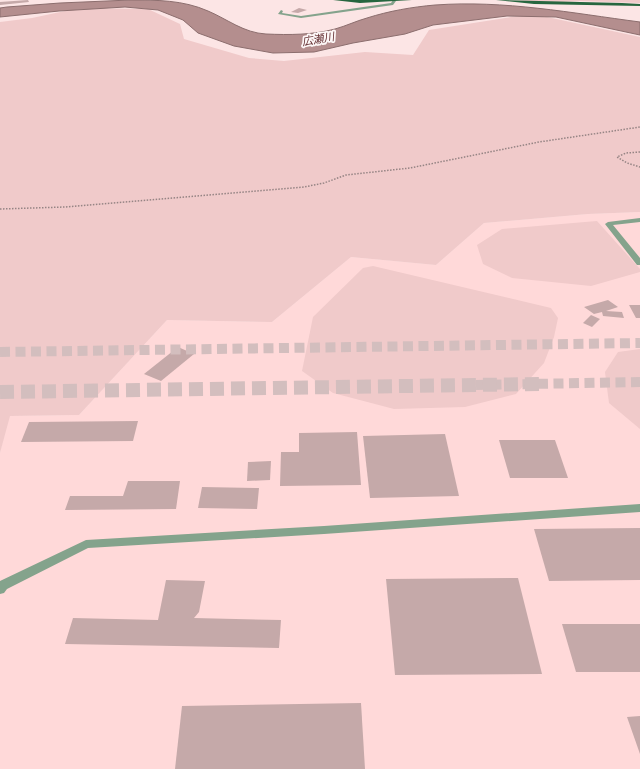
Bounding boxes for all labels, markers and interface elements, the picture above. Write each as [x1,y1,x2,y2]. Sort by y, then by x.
water label: 広瀬川 [300,28,337,50]

